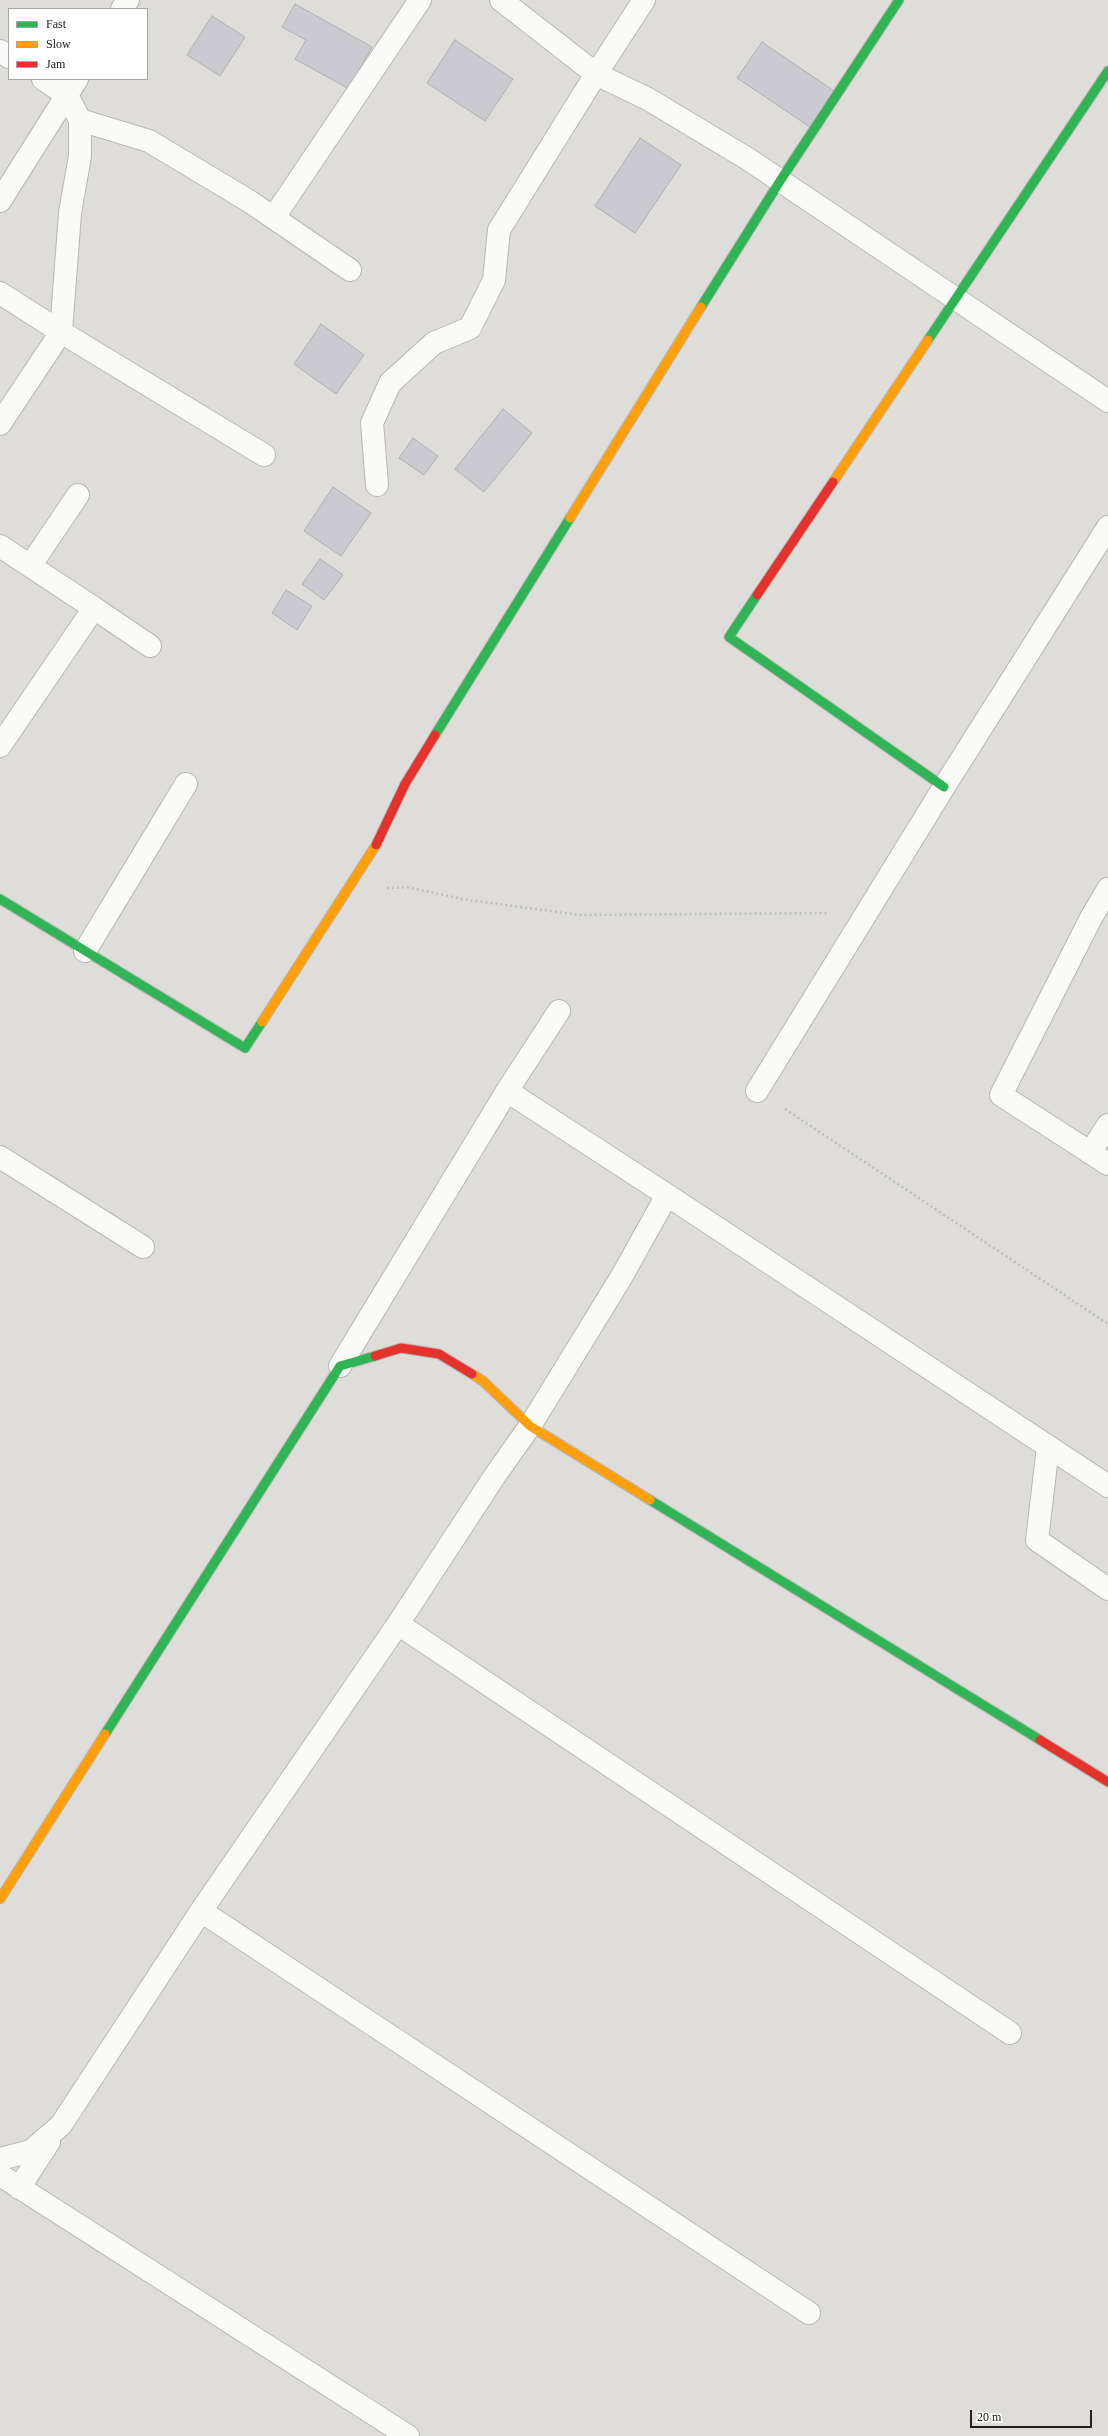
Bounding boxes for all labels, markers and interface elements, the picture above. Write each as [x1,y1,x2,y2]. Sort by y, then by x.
legend [8,8,148,80]
text: Fast [46,17,66,31]
text: Slow [46,37,71,51]
text: Jam [46,57,65,71]
scale bar [972,2402,1094,2428]
text: 20 m [977,2410,1001,2424]

